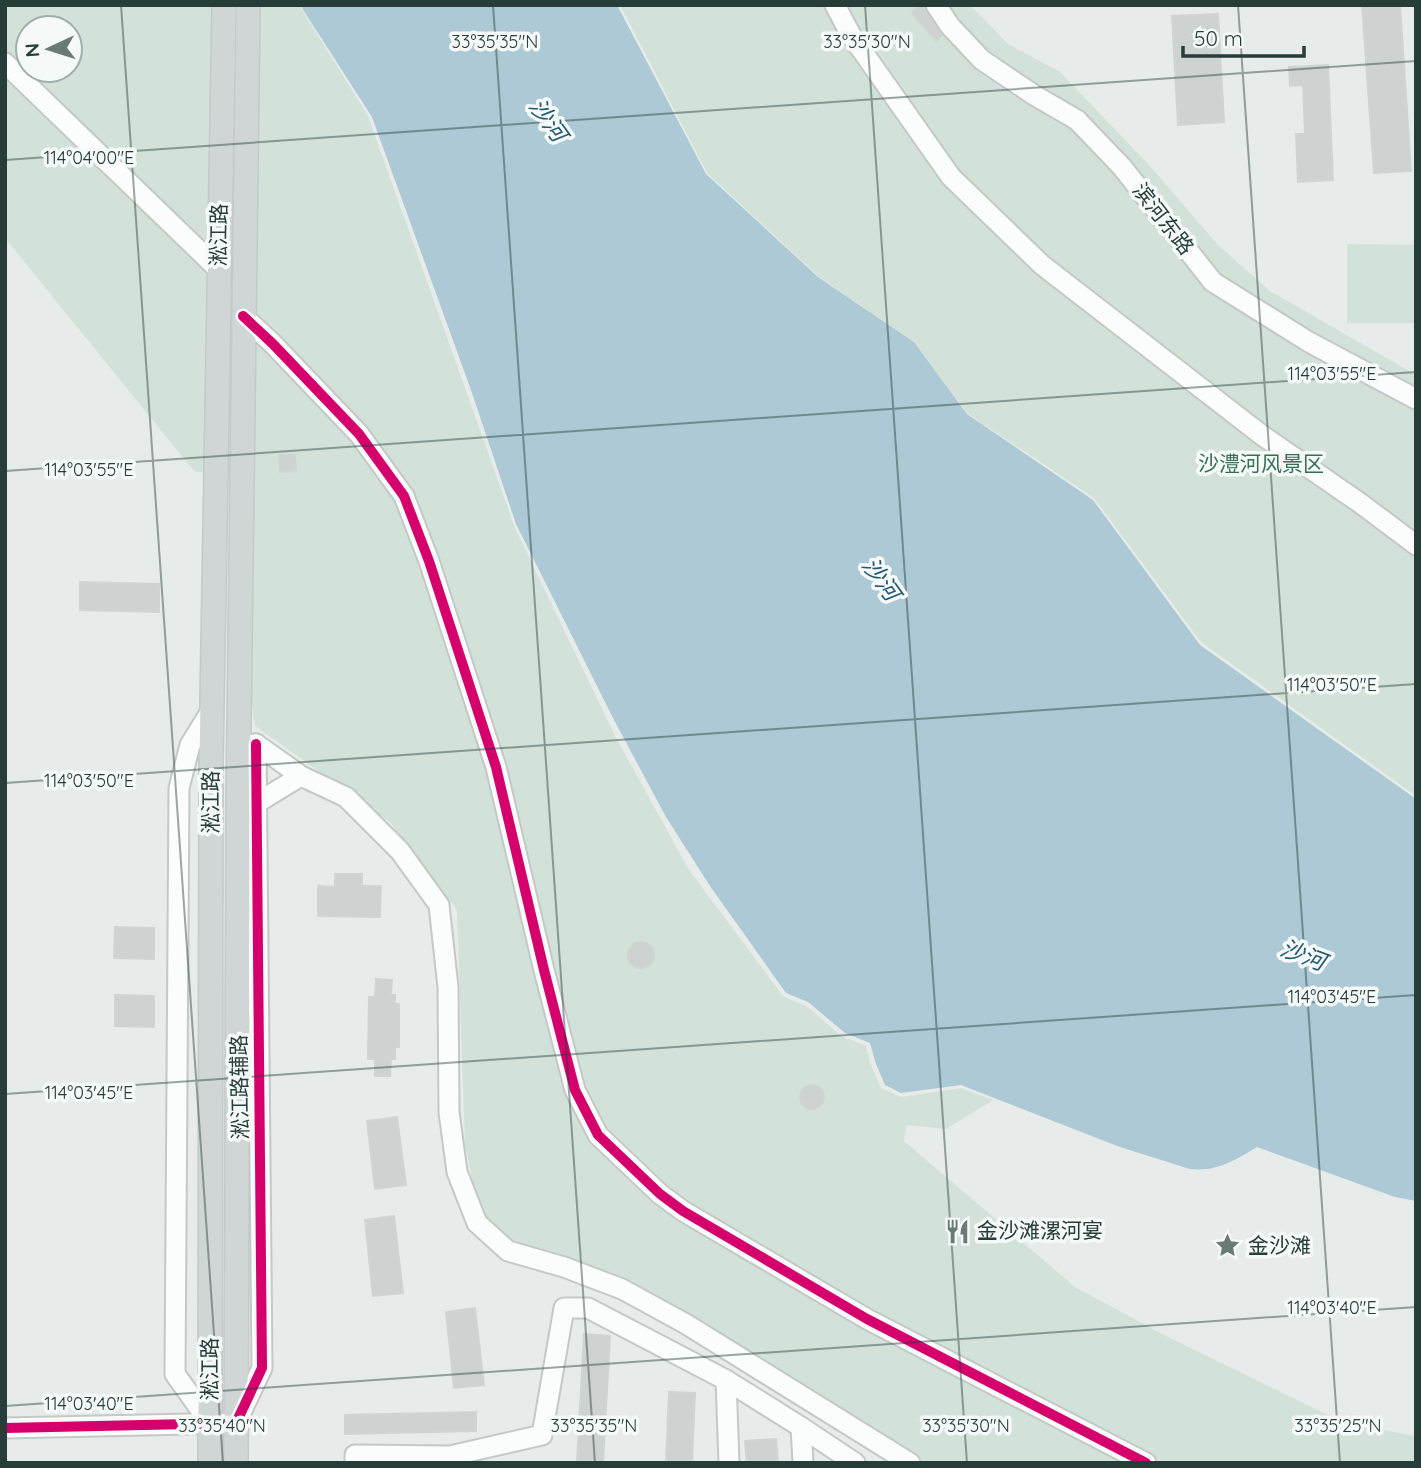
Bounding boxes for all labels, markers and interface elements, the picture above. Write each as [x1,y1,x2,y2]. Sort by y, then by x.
north arrow [14,14,84,84]
scale bar [1183,14,1304,58]
text: 50 m [1194,25,1243,51]
text: 33°35'35"N [452,30,538,53]
text: 33°35'30"N [823,30,911,53]
text: N [20,42,44,58]
water label: 沙河 [523,93,576,150]
text: 114°04'00"E [44,146,134,169]
street label: 滨河东路 [1128,177,1200,259]
street label: 淞江路 [204,203,232,267]
text: 114°03'55"E [1288,362,1376,385]
park label: 沙澧河风景区 [1198,450,1324,476]
text: 114°03'55"E [45,458,133,481]
water label: 沙河 [856,552,909,609]
text: 114°03'50"E [1287,673,1377,696]
text: 114°03'50"E [44,769,134,792]
street label: 淞江路 [197,771,223,834]
water label: 沙河 [1277,933,1334,978]
text: 114°03'45"E [1288,985,1376,1008]
street label: 淞江路辅路 [225,1034,253,1140]
text: 114°03'45"E [45,1081,133,1104]
restaurant icon: 金沙滩漯河宴 [943,1217,971,1245]
place label: 金沙滩漯河宴 [977,1217,1103,1243]
place icon: 金沙滩 [1214,1232,1242,1260]
place label: 金沙滩 [1248,1232,1311,1258]
text: 114°03'40"E [1287,1296,1377,1319]
street label: 淞江路 [196,1338,222,1401]
text: 114°03'40"E [44,1392,134,1415]
text: 33°35'40"N [178,1414,266,1437]
text: 33°35'35"N [551,1414,637,1437]
text: 33°35'30"N [922,1414,1010,1437]
text: 33°35'25"N [1294,1414,1382,1437]

